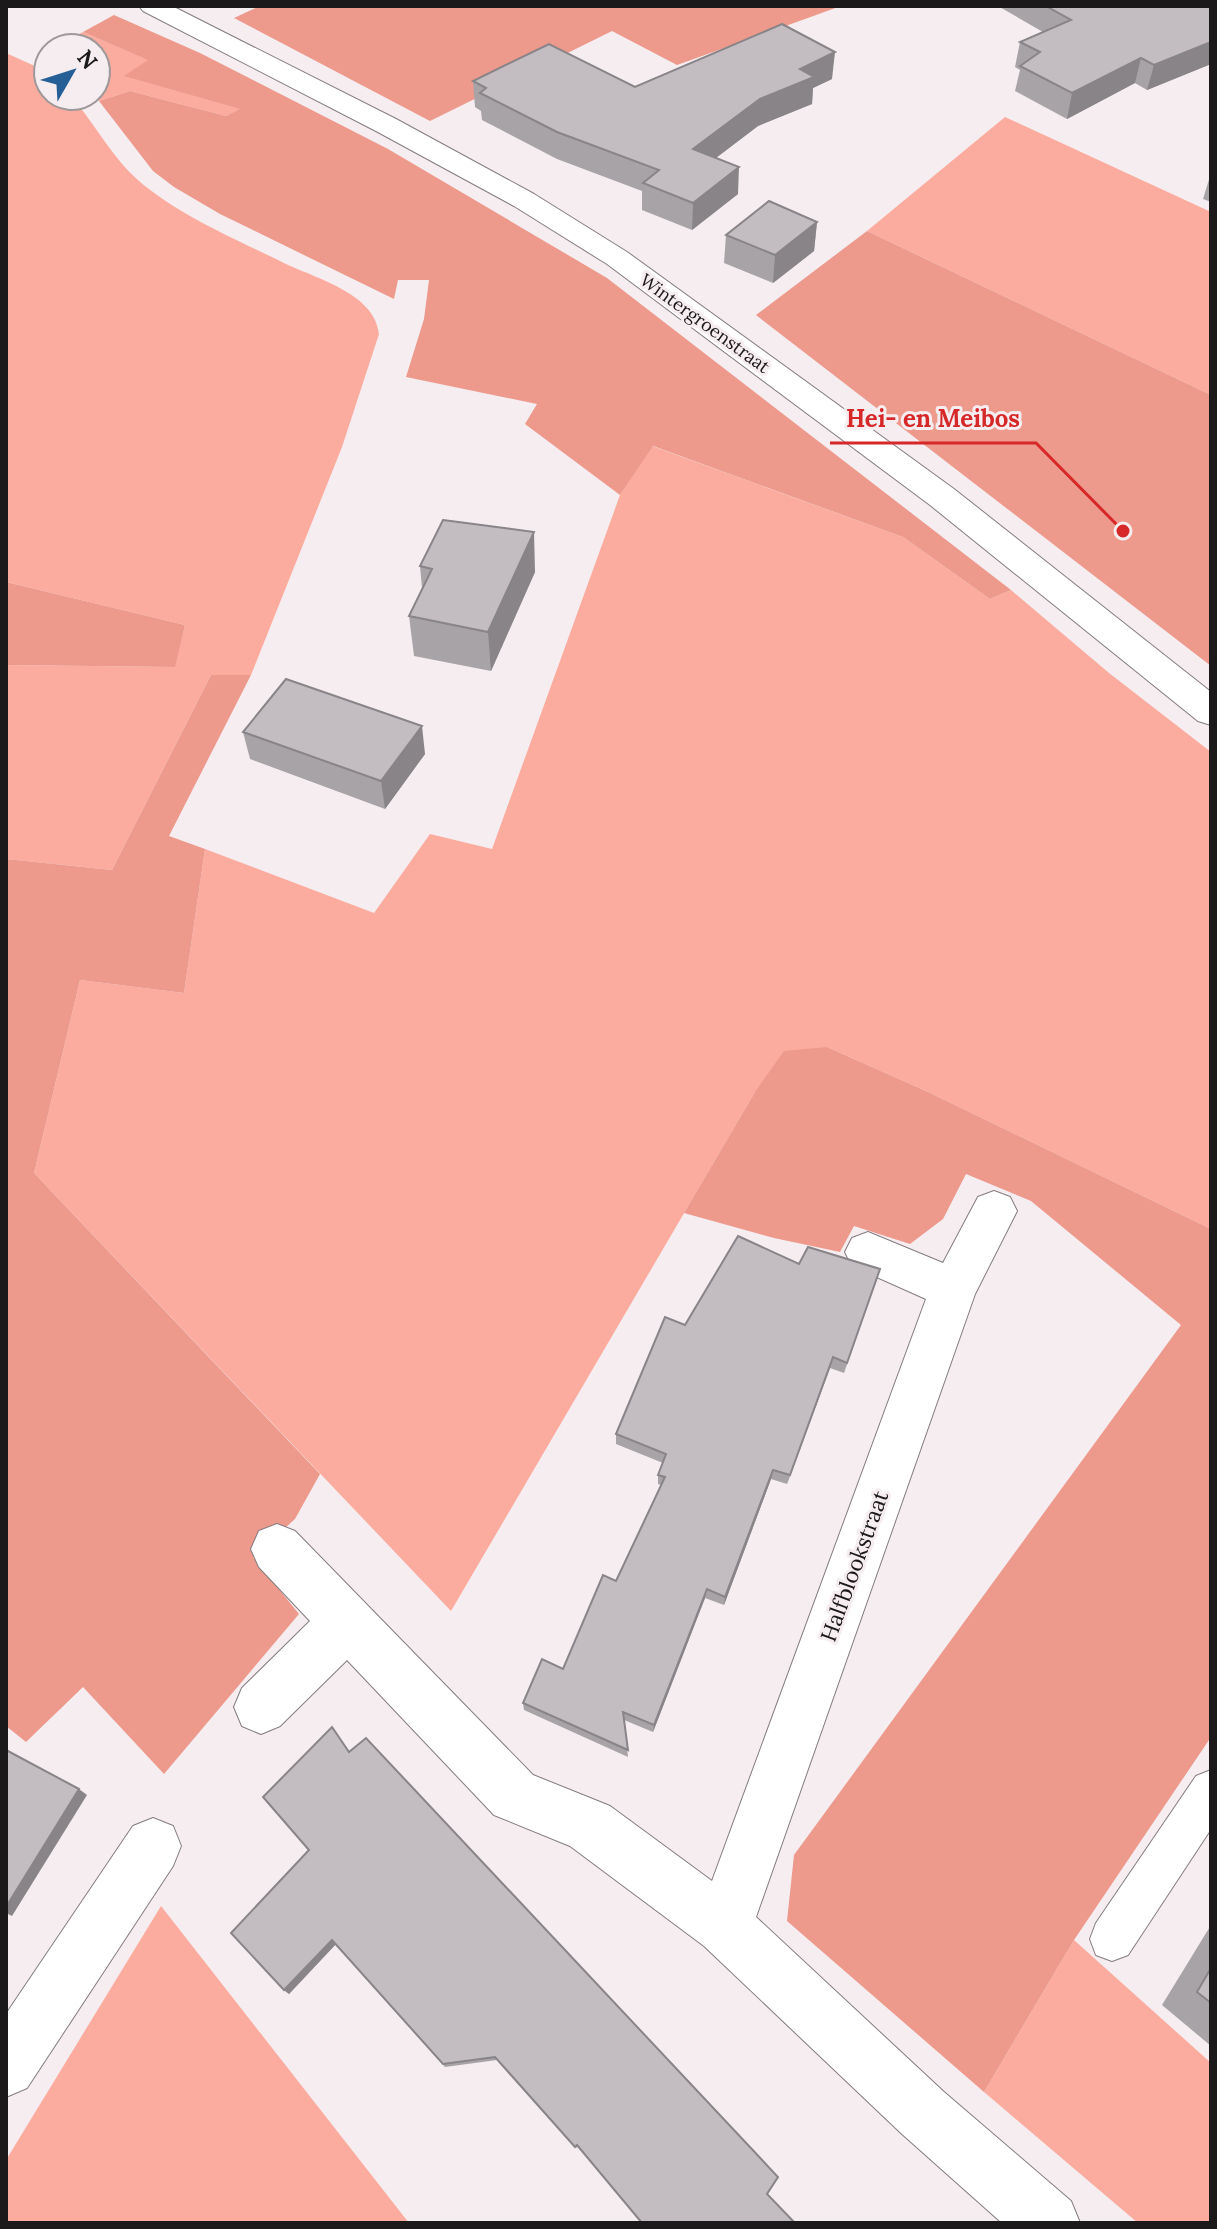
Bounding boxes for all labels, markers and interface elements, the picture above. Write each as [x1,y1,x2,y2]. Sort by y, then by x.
north arrow [32,32,112,112]
text: N [71,44,104,75]
street label: Wintergroenstraat [636,268,775,378]
callout: Hei- en Meibos [830,395,1036,443]
text: Hei- en Meibos [846,403,1020,434]
street label: Halfblookstraat [814,1486,894,1645]

